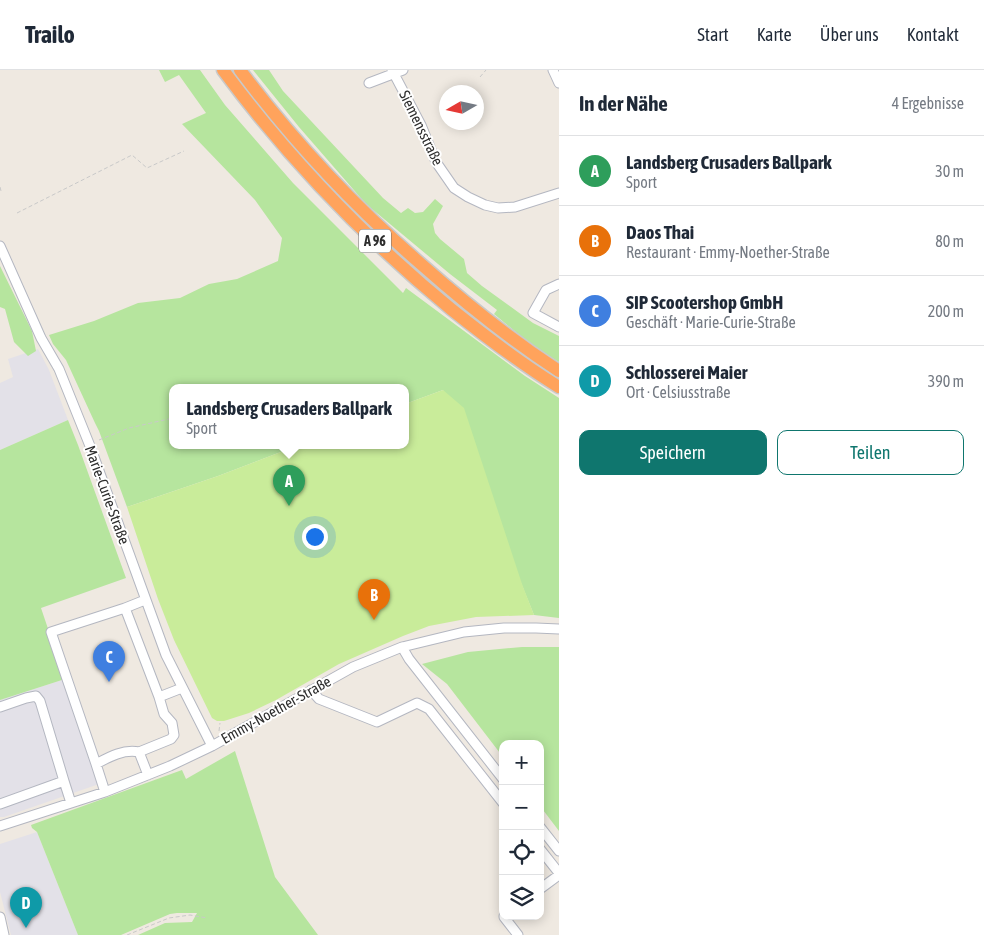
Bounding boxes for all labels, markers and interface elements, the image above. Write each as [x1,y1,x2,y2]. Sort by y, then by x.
text: Trailo [25,21,75,48]
text: Start [697,24,729,45]
text: Karte [757,24,792,45]
text: Über uns [820,24,879,45]
text: Kontakt [907,24,959,45]
north arrow [439,85,484,130]
street label: Siemensstraße [396,88,447,168]
text: In der Nähe [579,91,668,115]
text: 4 Ergebnisse [892,94,964,112]
text: Landsberg Crusaders Ballpark [626,151,832,173]
text: A [591,162,599,180]
text: 30 m [935,162,964,180]
text: Sport [626,173,657,191]
text: Daos Thai [626,221,694,243]
road number: A 96 [359,230,391,252]
text: B [591,232,599,250]
text: 80 m [935,232,964,250]
text: Restaurant · Emmy-Noether-Straße [626,243,830,261]
text: SIP Scootershop GmbH [626,291,783,313]
text: C [591,302,599,320]
text: 200 m [928,302,964,320]
text: Geschäft · Marie-Curie-Straße [626,313,796,331]
text: Schlosserei Maier [626,361,747,383]
text: D [591,372,599,390]
text: 390 m [928,372,964,390]
text: Ort · Celsiusstraße [626,383,731,401]
popup [169,384,409,449]
text: Landsberg Crusaders Ballpark [186,397,392,419]
text: Sport [186,419,217,437]
button: Speichern [579,430,767,475]
button: Teilen [777,430,964,475]
street label: Marie-Curie-Straße [82,443,133,547]
pin: A [273,465,305,506]
your location [302,524,328,550]
pin: B [358,579,390,620]
pin: C [93,641,125,682]
street label: Emmy-Noether-Straße [218,672,334,747]
map controls [499,740,544,920]
button: + [499,740,544,785]
button: − [499,785,544,830]
button: locate [499,830,544,875]
button: layers [499,875,544,920]
pin: D [10,887,42,928]

